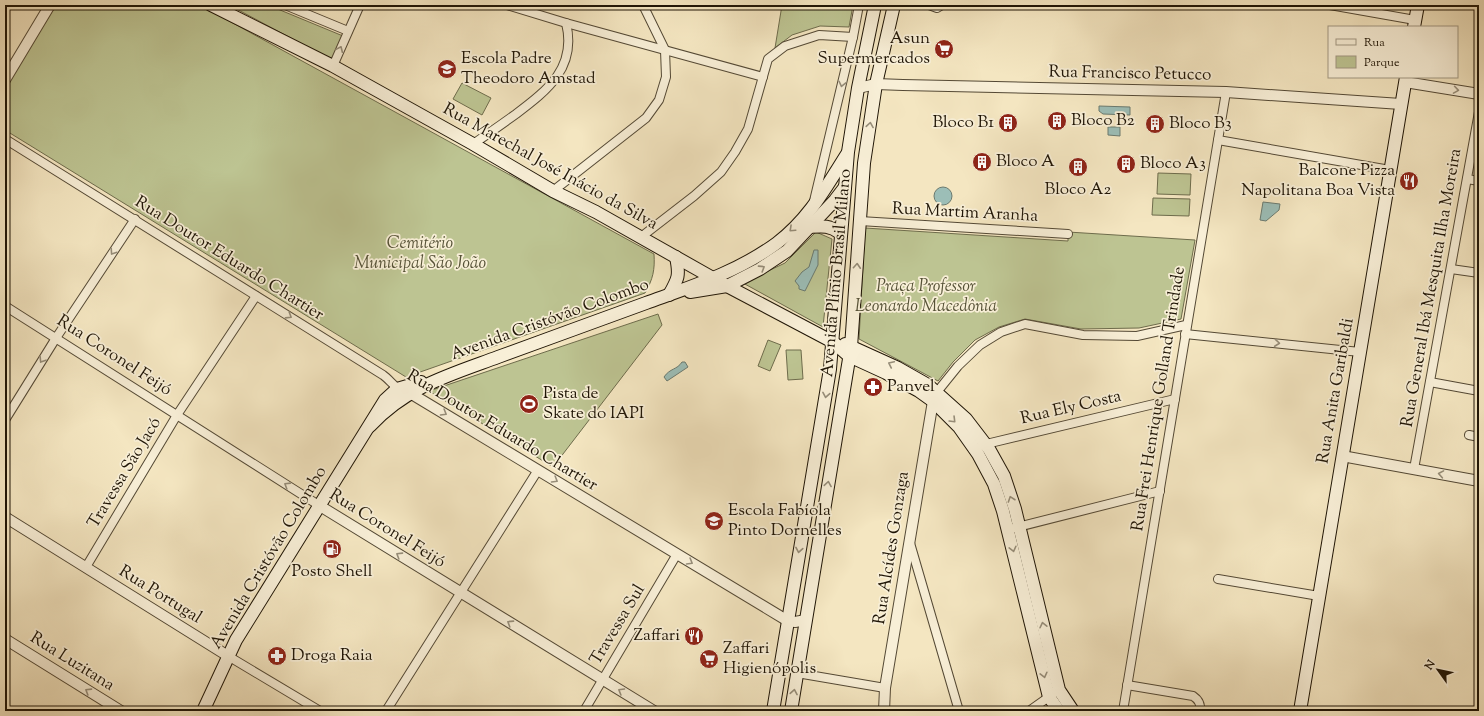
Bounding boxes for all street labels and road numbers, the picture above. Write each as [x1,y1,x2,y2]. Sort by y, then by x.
street label: Rua Francisco Petucco [1048,61,1212,87]
street label: Rua Marechal José Inácio da Silva [438,98,662,236]
street label: Rua General Ibá Mesquita Ilha Moreira [1396,147,1468,429]
street label: Avenida Plínio Brasil Milano [816,168,858,378]
street label: Rua Doutor Eduardo Chartier [130,191,329,328]
street label: Rua Martim Aranha [891,197,1039,229]
street label: Rua Frei Henrique Golland Trindade [1126,265,1192,533]
street label: Avenida Cristóvão Colombo [448,273,652,367]
street label: Rua Coronel Feijó [52,310,176,402]
street label: Rua Anita Garibaldi [1311,316,1361,466]
street label: Rua Doutor Eduardo Chartier [402,364,603,498]
street label: Rua Ely Costa [1018,385,1124,431]
street label: Travessa São Jacó [82,413,168,533]
street label: Avenida Cristóvão Colombo [205,462,333,654]
street label: Rua Alcídes Gonzaga [868,470,916,626]
street label: Rua Coronel Feijó [324,484,450,574]
street label: Rua Portugal [114,560,206,630]
street label: Travessa Sul [584,580,652,670]
street label: Rua Luzitana [25,626,119,698]

